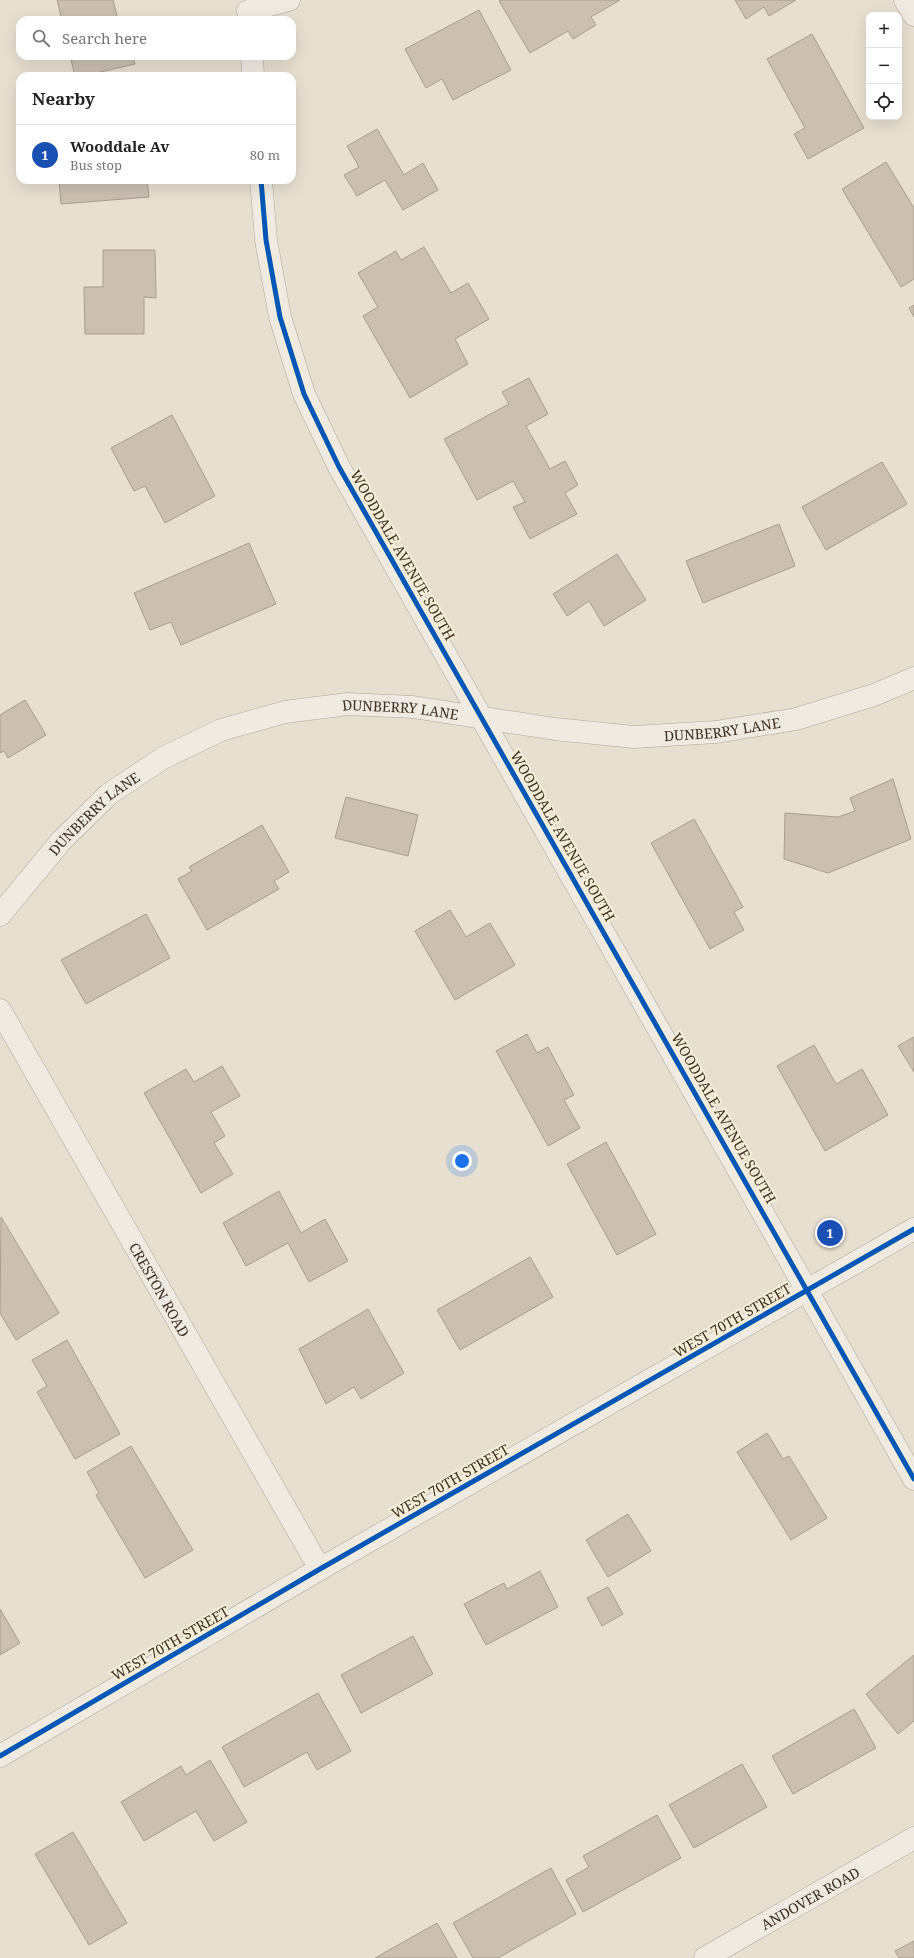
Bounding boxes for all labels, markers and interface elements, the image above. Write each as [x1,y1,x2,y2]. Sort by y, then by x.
map controls [866,12,902,120]
button: + [866,12,902,48]
search box [16,16,296,60]
icon: search [30,27,52,49]
text: Search here [62,28,147,48]
button: − [866,48,902,84]
button: locate [866,84,902,120]
text: Nearby [32,87,95,110]
text: Wooddale Av [70,136,169,156]
text: 1 [41,146,49,164]
text: 80 m [250,146,280,164]
text: Bus stop [70,156,122,174]
street label: WOODDALE AVENUE SOUTH [346,466,460,644]
street label: DUNBERRY LANE [341,694,460,723]
street label: DUNBERRY LANE [663,712,782,745]
street label: WOODDALE AVENUE SOUTH [506,747,620,925]
street label: DUNBERRY LANE [44,767,143,859]
street label: WOODDALE AVENUE SOUTH [667,1029,781,1207]
your location [452,1151,472,1171]
pin: 1 [817,1218,843,1248]
street label: CRESTON ROAD [125,1239,195,1340]
street label: WEST 70TH STREET [670,1278,795,1361]
street label: WEST 70TH STREET [388,1439,513,1522]
street label: WEST 70TH STREET [108,1601,233,1684]
street label: ANDOVER ROAD [757,1862,863,1934]

